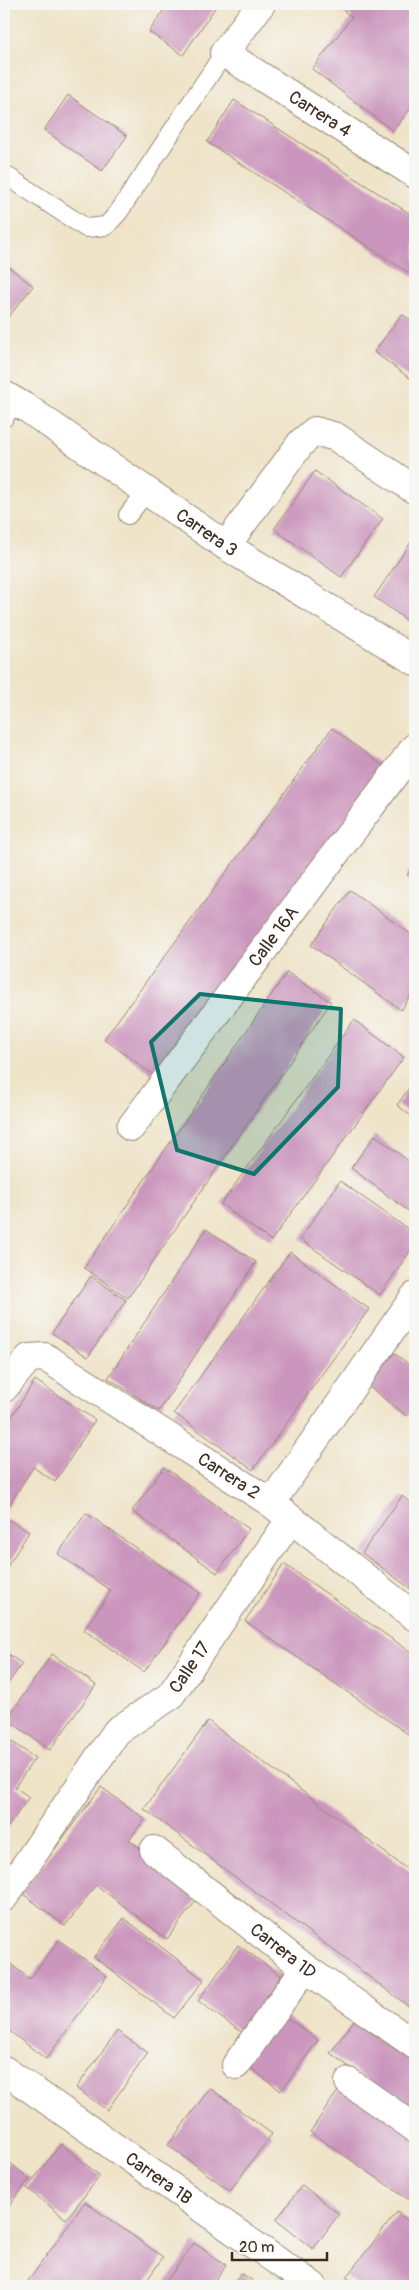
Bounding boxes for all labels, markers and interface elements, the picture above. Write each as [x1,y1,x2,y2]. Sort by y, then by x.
street label: Carrera 4 [284,85,356,143]
street label: Carrera 3 [171,503,242,562]
street label: Calle 16A [243,901,304,971]
street label: Carrera 2 [193,1447,264,1504]
street label: Calle 17 [164,1637,215,1698]
street label: Carrera 1D [245,1918,321,1984]
street label: Carrera 1B [121,2147,197,2210]
scale bar [232,2230,326,2262]
text: 20 m [239,2238,274,2257]

